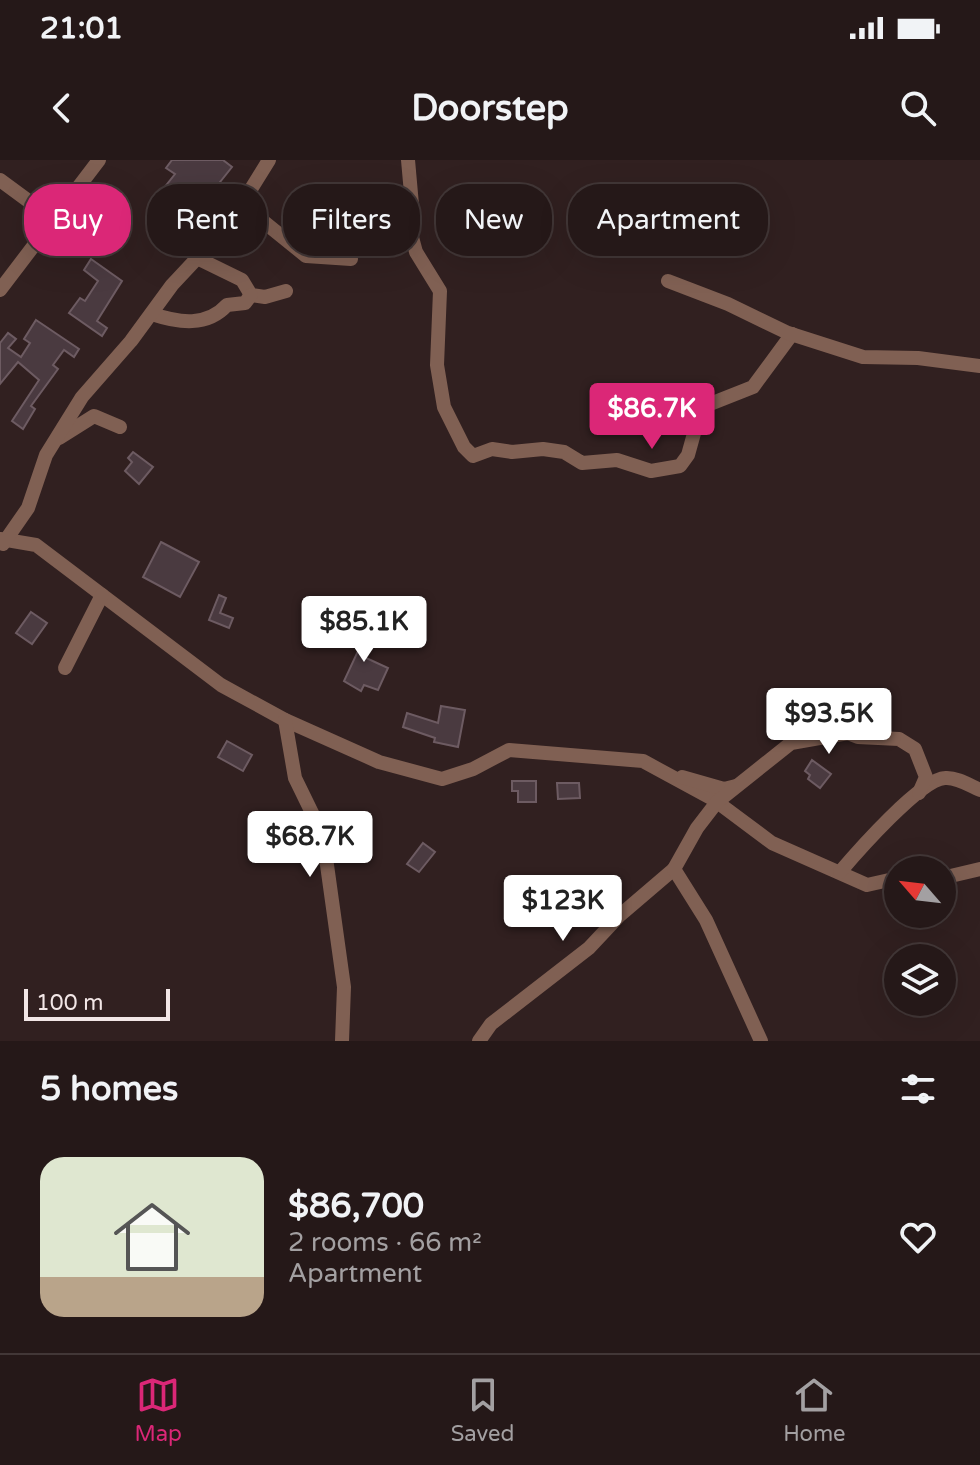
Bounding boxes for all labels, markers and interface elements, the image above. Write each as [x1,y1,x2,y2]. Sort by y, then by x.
text: 21:01 [40,10,123,47]
icon: back [40,86,84,130]
icon: search [896,86,940,130]
text: Doorstep [411,87,569,130]
chip: Buy [24,184,131,256]
chip: Rent [147,184,267,256]
chip: Filters [283,184,420,256]
chip: New [436,184,552,256]
chip: Apartment [568,184,768,256]
pin: $86.7K [587,383,717,451]
text: $86.7K [608,393,696,424]
pin: $85.1K [299,596,429,664]
text: $85.1K [320,606,408,637]
pin: $93.5K [764,688,894,756]
text: $93.5K [784,698,874,729]
pin: $68.7K [245,811,375,879]
text: $68.7K [266,821,354,852]
north arrow [884,856,956,928]
map controls [884,856,956,1016]
pin: $123K [507,875,619,943]
text: $123K [522,885,604,916]
button: layers [884,944,956,1016]
scale bar [24,985,170,1021]
text: 100 m [36,990,103,1016]
icon: filters [896,1067,940,1111]
text: 5 homes [40,1069,178,1110]
text: $86,700 [288,1186,424,1227]
icon: home [104,1189,200,1285]
icon: heart [896,1215,940,1259]
text: 2 rooms · 66 m² [288,1227,482,1258]
text: Apartment [288,1258,422,1289]
tab: Map [134,1373,182,1447]
tab: Saved [451,1373,514,1447]
tab: Home [783,1373,846,1447]

